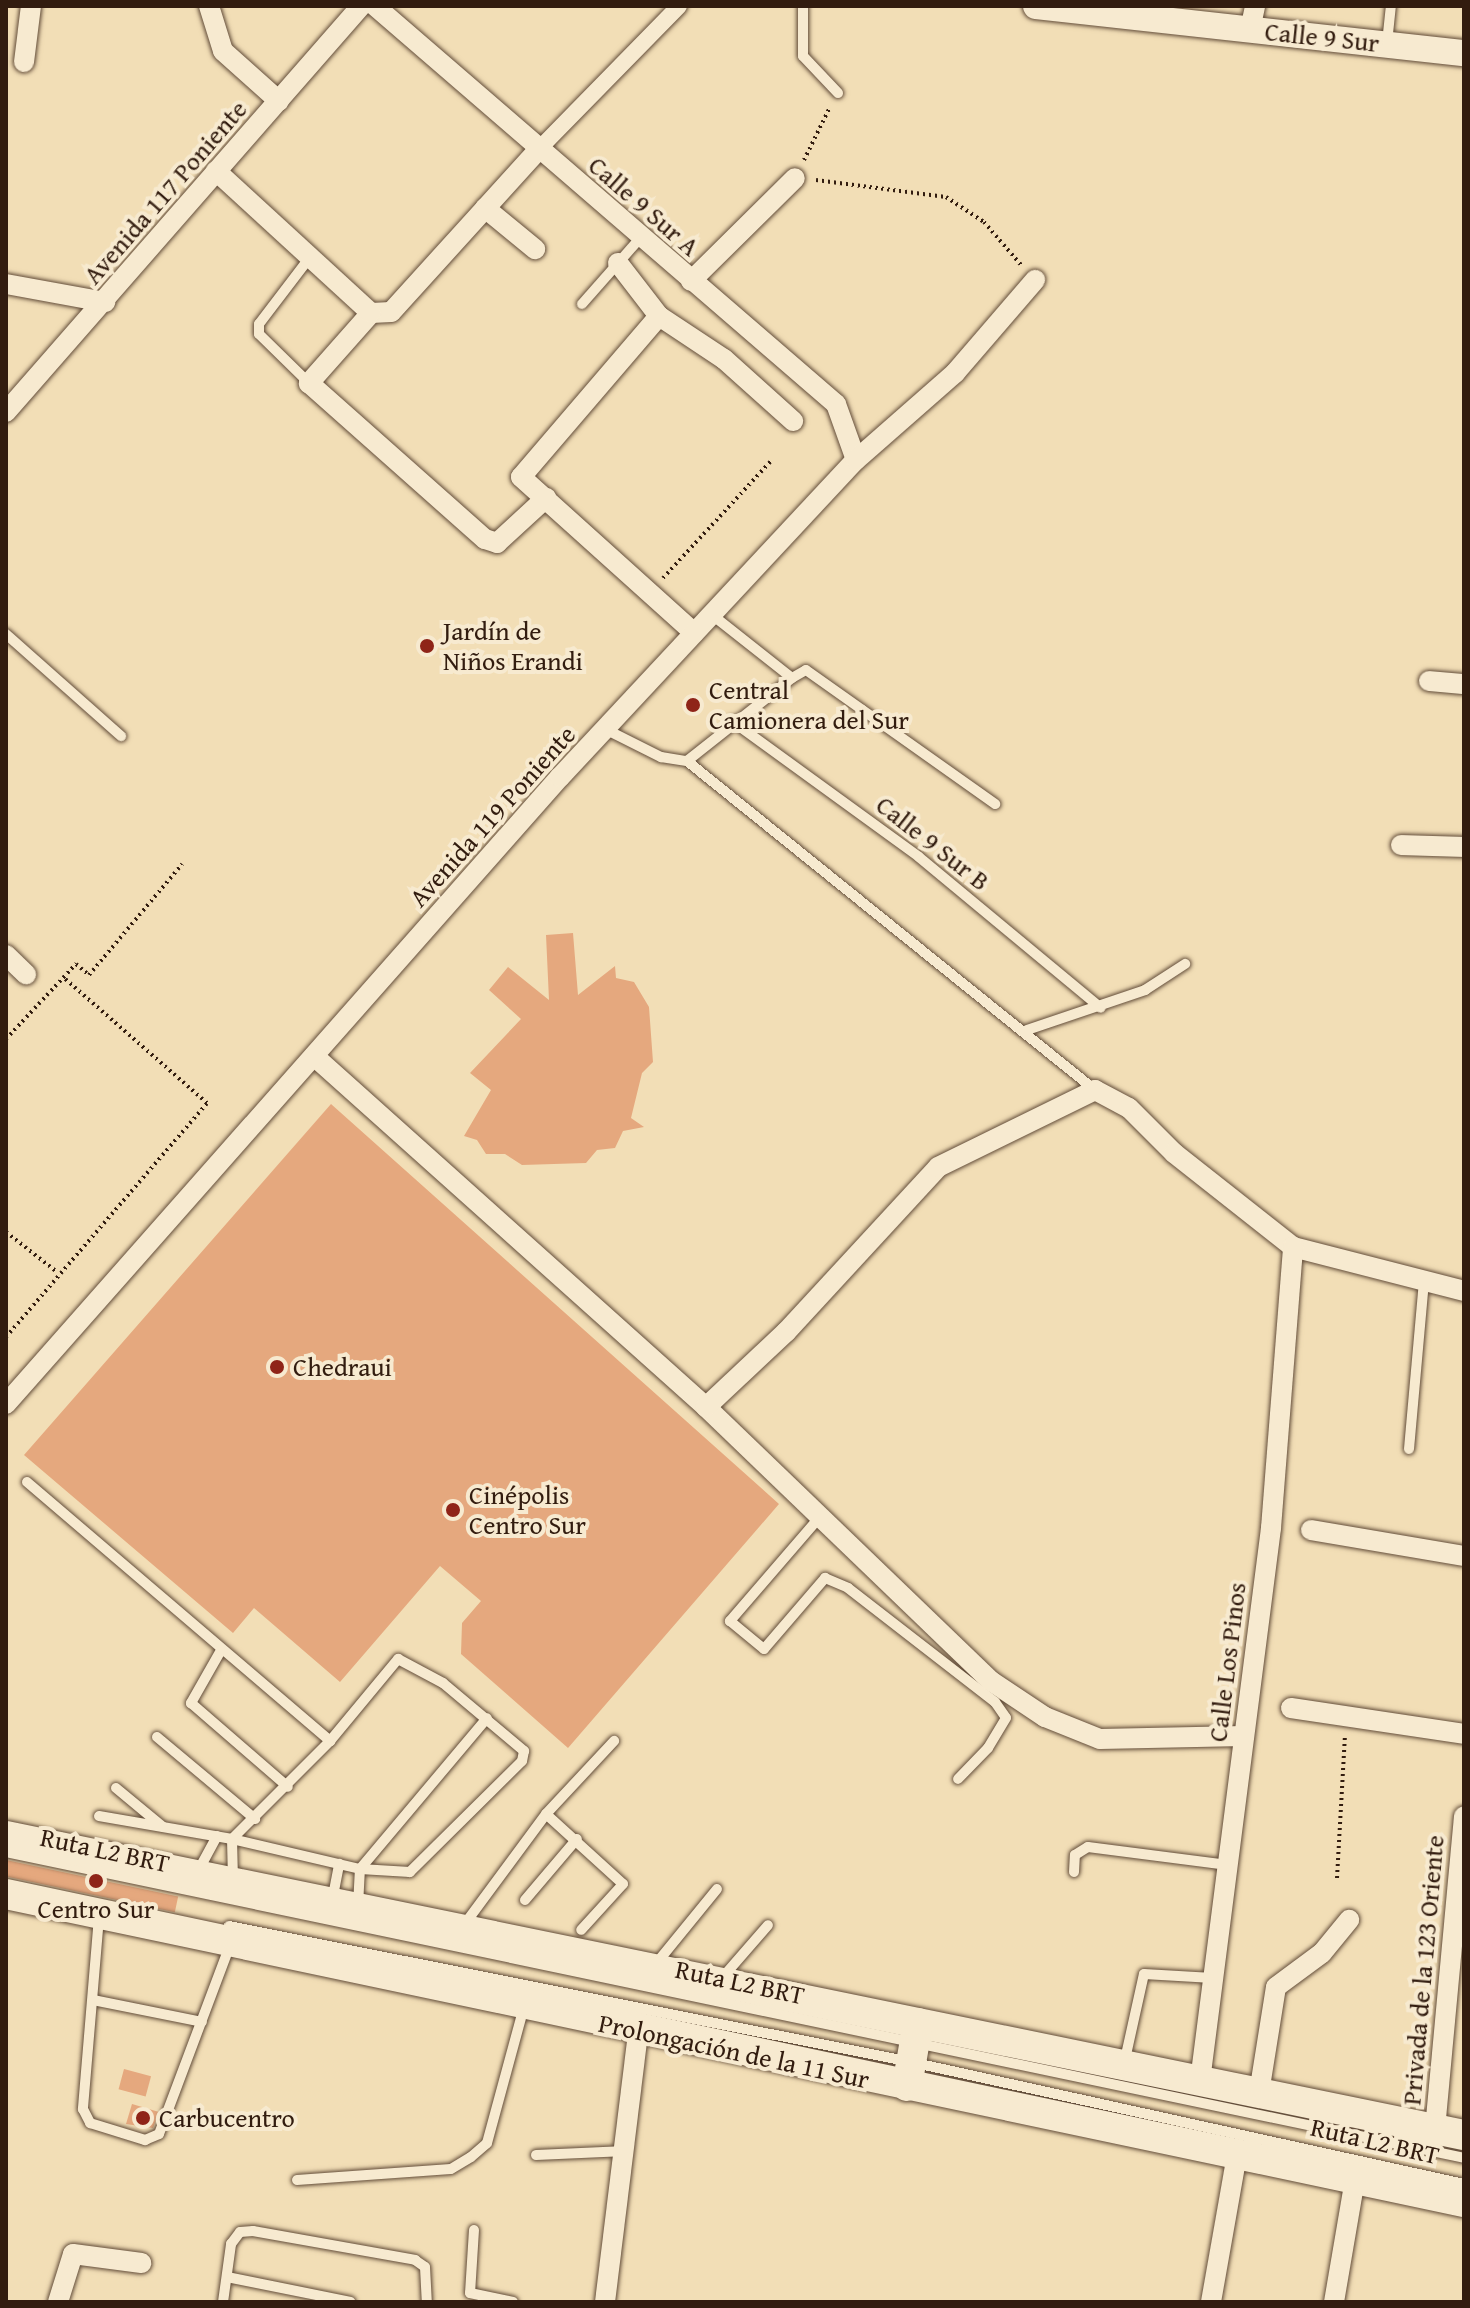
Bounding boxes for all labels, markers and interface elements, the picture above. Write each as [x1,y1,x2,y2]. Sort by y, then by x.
street label: Calle 9 Sur [1263,15,1381,59]
street label: Avenida 117 Poniente [77,94,253,290]
street label: Calle 9 Sur A [582,150,706,262]
place label: Jardín de Niños Erandi [443,615,583,676]
marker: Jardín de Niños Erandi [418,637,436,655]
place label: Central Camionera del Sur [709,674,909,736]
marker: Central Camionera del Sur [684,696,702,714]
street label: Avenida 119 Poniente [402,719,582,913]
street label: Calle 9 Sur B [870,789,996,897]
place label: Chedraui [293,1351,392,1383]
marker: Chedraui [268,1358,286,1376]
place label: Cinépolis Centro Sur [469,1479,586,1540]
marker: Cinépolis Centro Sur [444,1501,462,1519]
street label: Calle Los Pinos [1202,1581,1252,1743]
street label: Ruta L2 BRT [38,1821,172,1879]
street label: Privada de la 123 Oriente [1396,1834,1450,2106]
marker: Centro Sur [87,1872,105,1890]
place label: Centro Sur [38,1893,154,1925]
street label: Ruta L2 BRT [673,1953,807,2011]
street label: Prolongación de la 11 Sur [596,2007,872,2095]
place label: Carbucentro [159,2102,295,2134]
marker: Carbucentro [134,2109,152,2127]
street label: Ruta L2 BRT [1308,2111,1442,2171]

